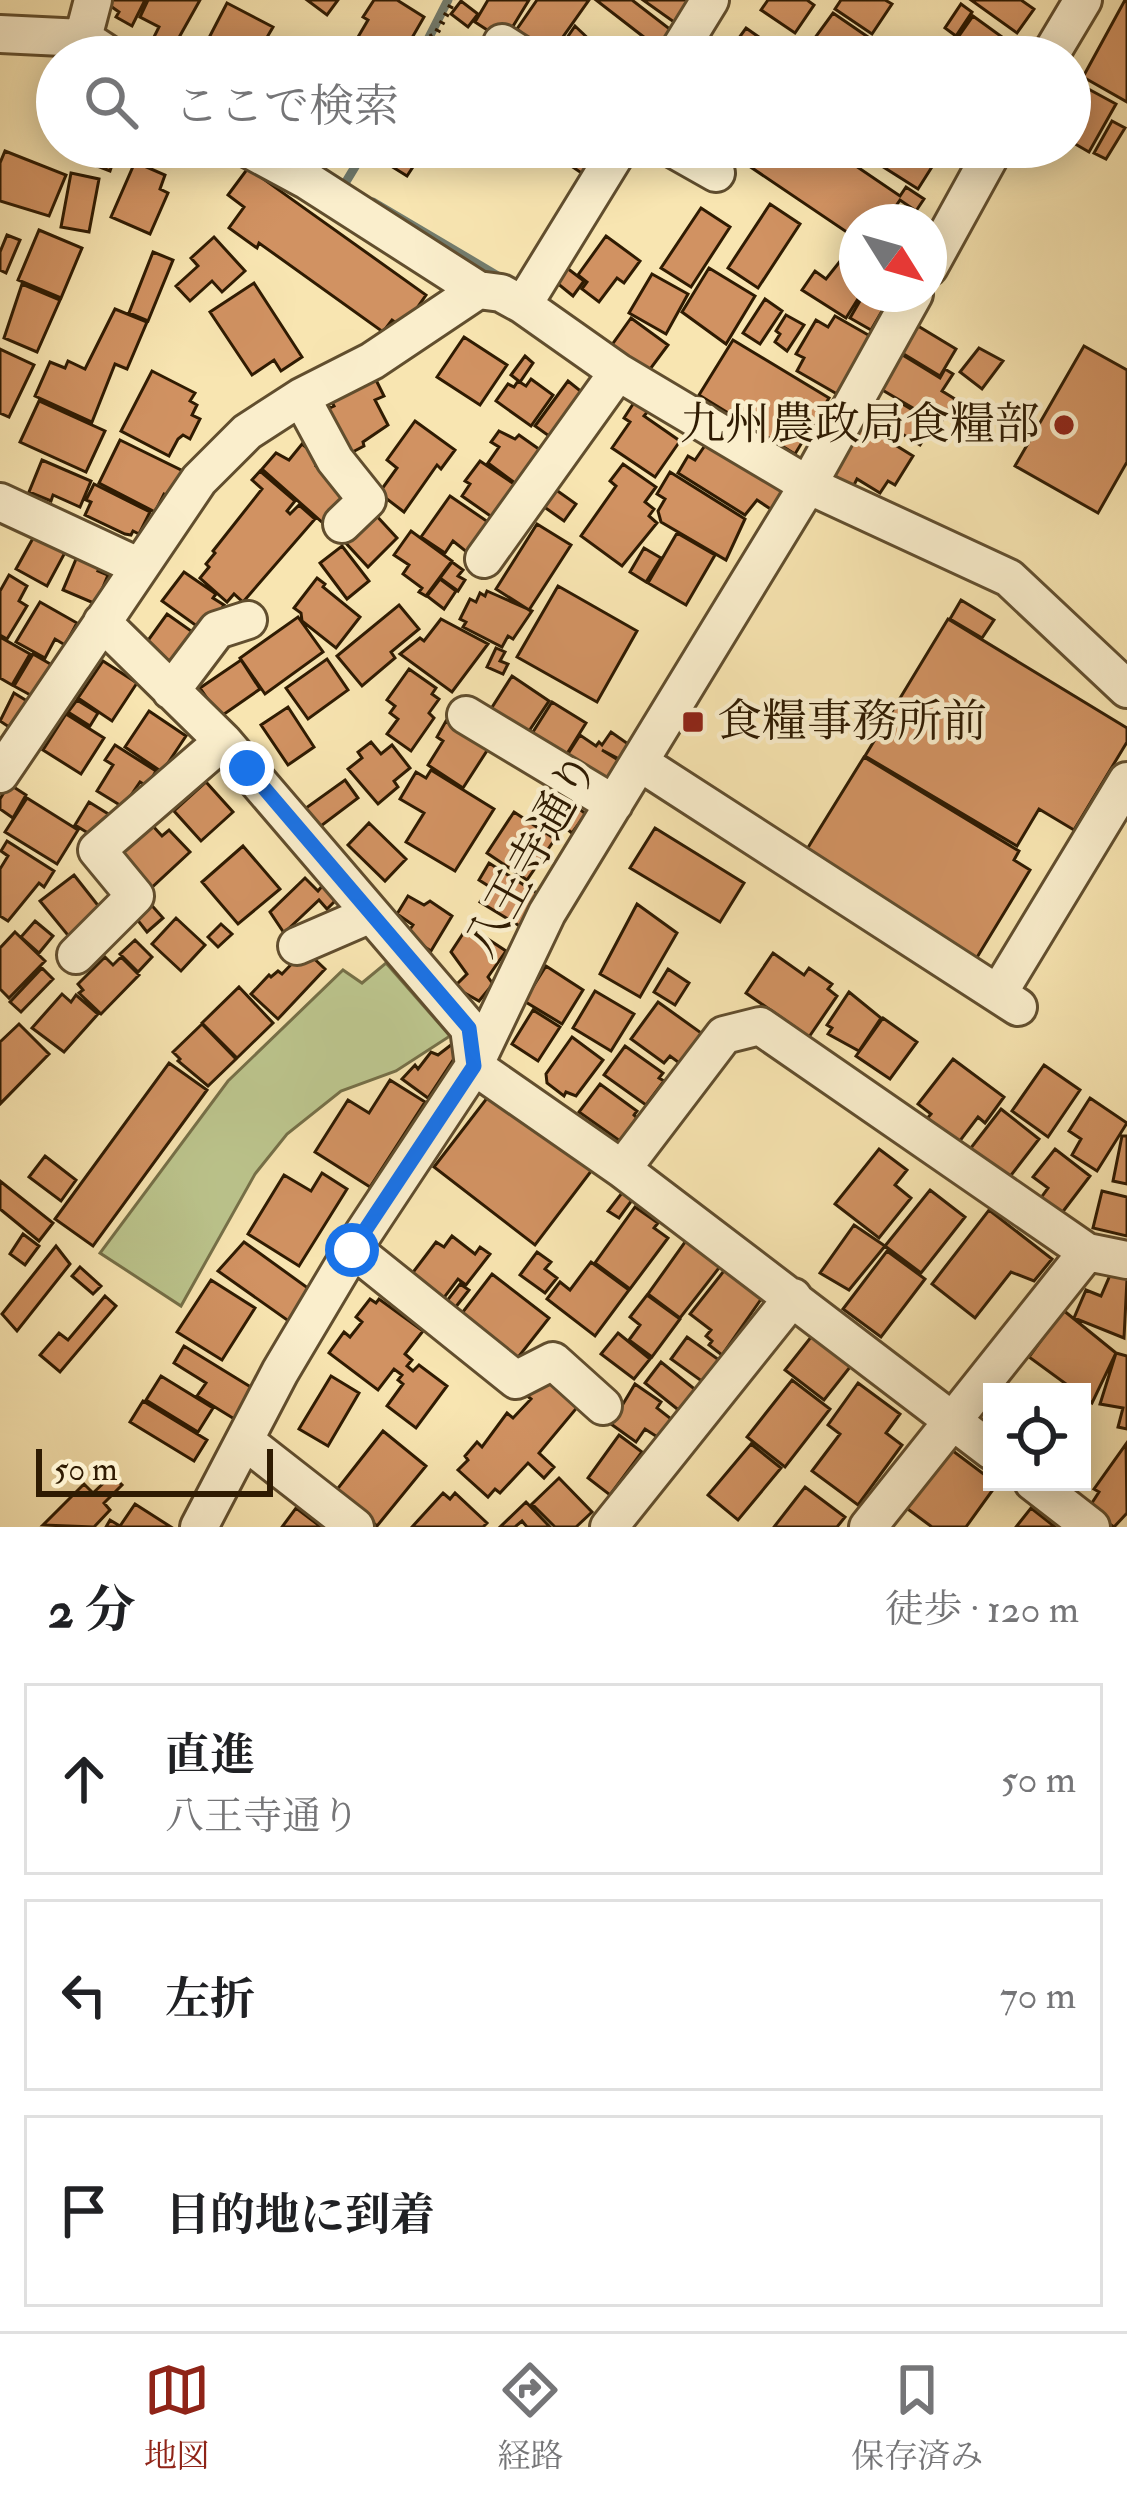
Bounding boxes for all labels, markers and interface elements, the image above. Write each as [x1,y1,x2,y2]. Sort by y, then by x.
search box [36,36,1091,168]
icon: search [78,69,144,135]
text: ここで検索 [174,79,399,135]
north arrow [839,204,947,312]
place label: 九州農政局食糧部 [680,397,1040,453]
marker: 九州農政局食糧部 [1051,412,1077,438]
place label: 食糧事務所前 [717,694,987,750]
marker: 食糧事務所前 [680,709,706,735]
route end [220,741,274,795]
street label: 八王寺通り [453,743,611,967]
route start [325,1223,379,1277]
map controls [983,1383,1091,1491]
button: locate [983,1383,1091,1491]
scale bar [36,1443,273,1496]
text: 50 m [54,1449,118,1490]
text: 2 分 [48,1579,136,1643]
text: 徒歩 · 120 m [885,1585,1079,1634]
text: 直進 [165,1728,255,1784]
icon: ahead [51,1746,117,1812]
text: 50 m [1001,1755,1076,1804]
text: 八王寺通り [165,1792,360,1841]
icon: left [51,1962,117,2028]
text: 70 m [1000,1971,1076,2020]
text: 左折 [165,1972,255,2028]
icon: arrive [51,2178,117,2244]
text: 目的地に到着 [165,2188,435,2244]
tab: 地図 [144,2357,210,2477]
tab: 経路 [497,2357,563,2477]
tab: 保存済み [851,2357,983,2477]

